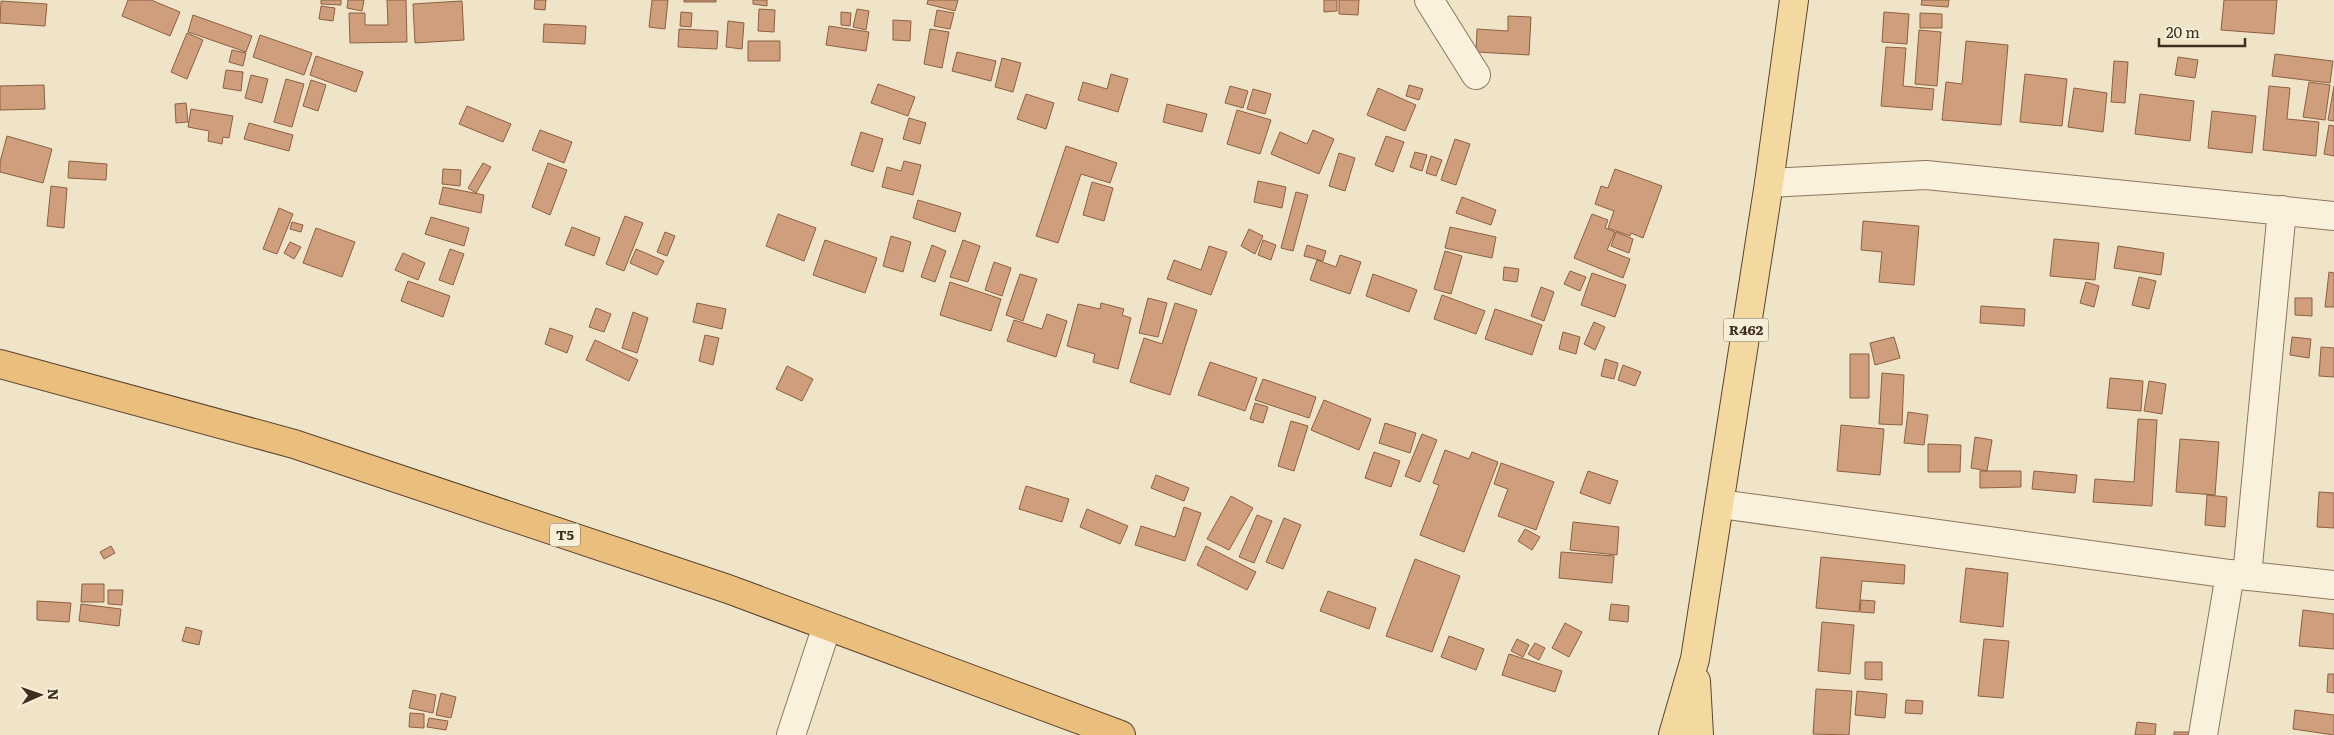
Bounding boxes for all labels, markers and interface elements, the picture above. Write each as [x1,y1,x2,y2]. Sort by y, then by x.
scale bar [2159,15,2245,47]
text: 20 m [2166,20,2200,43]
road number: R462 [1724,318,1768,342]
road number: T5 [550,524,580,546]
north arrow [15,670,65,720]
text: N [44,688,64,701]

